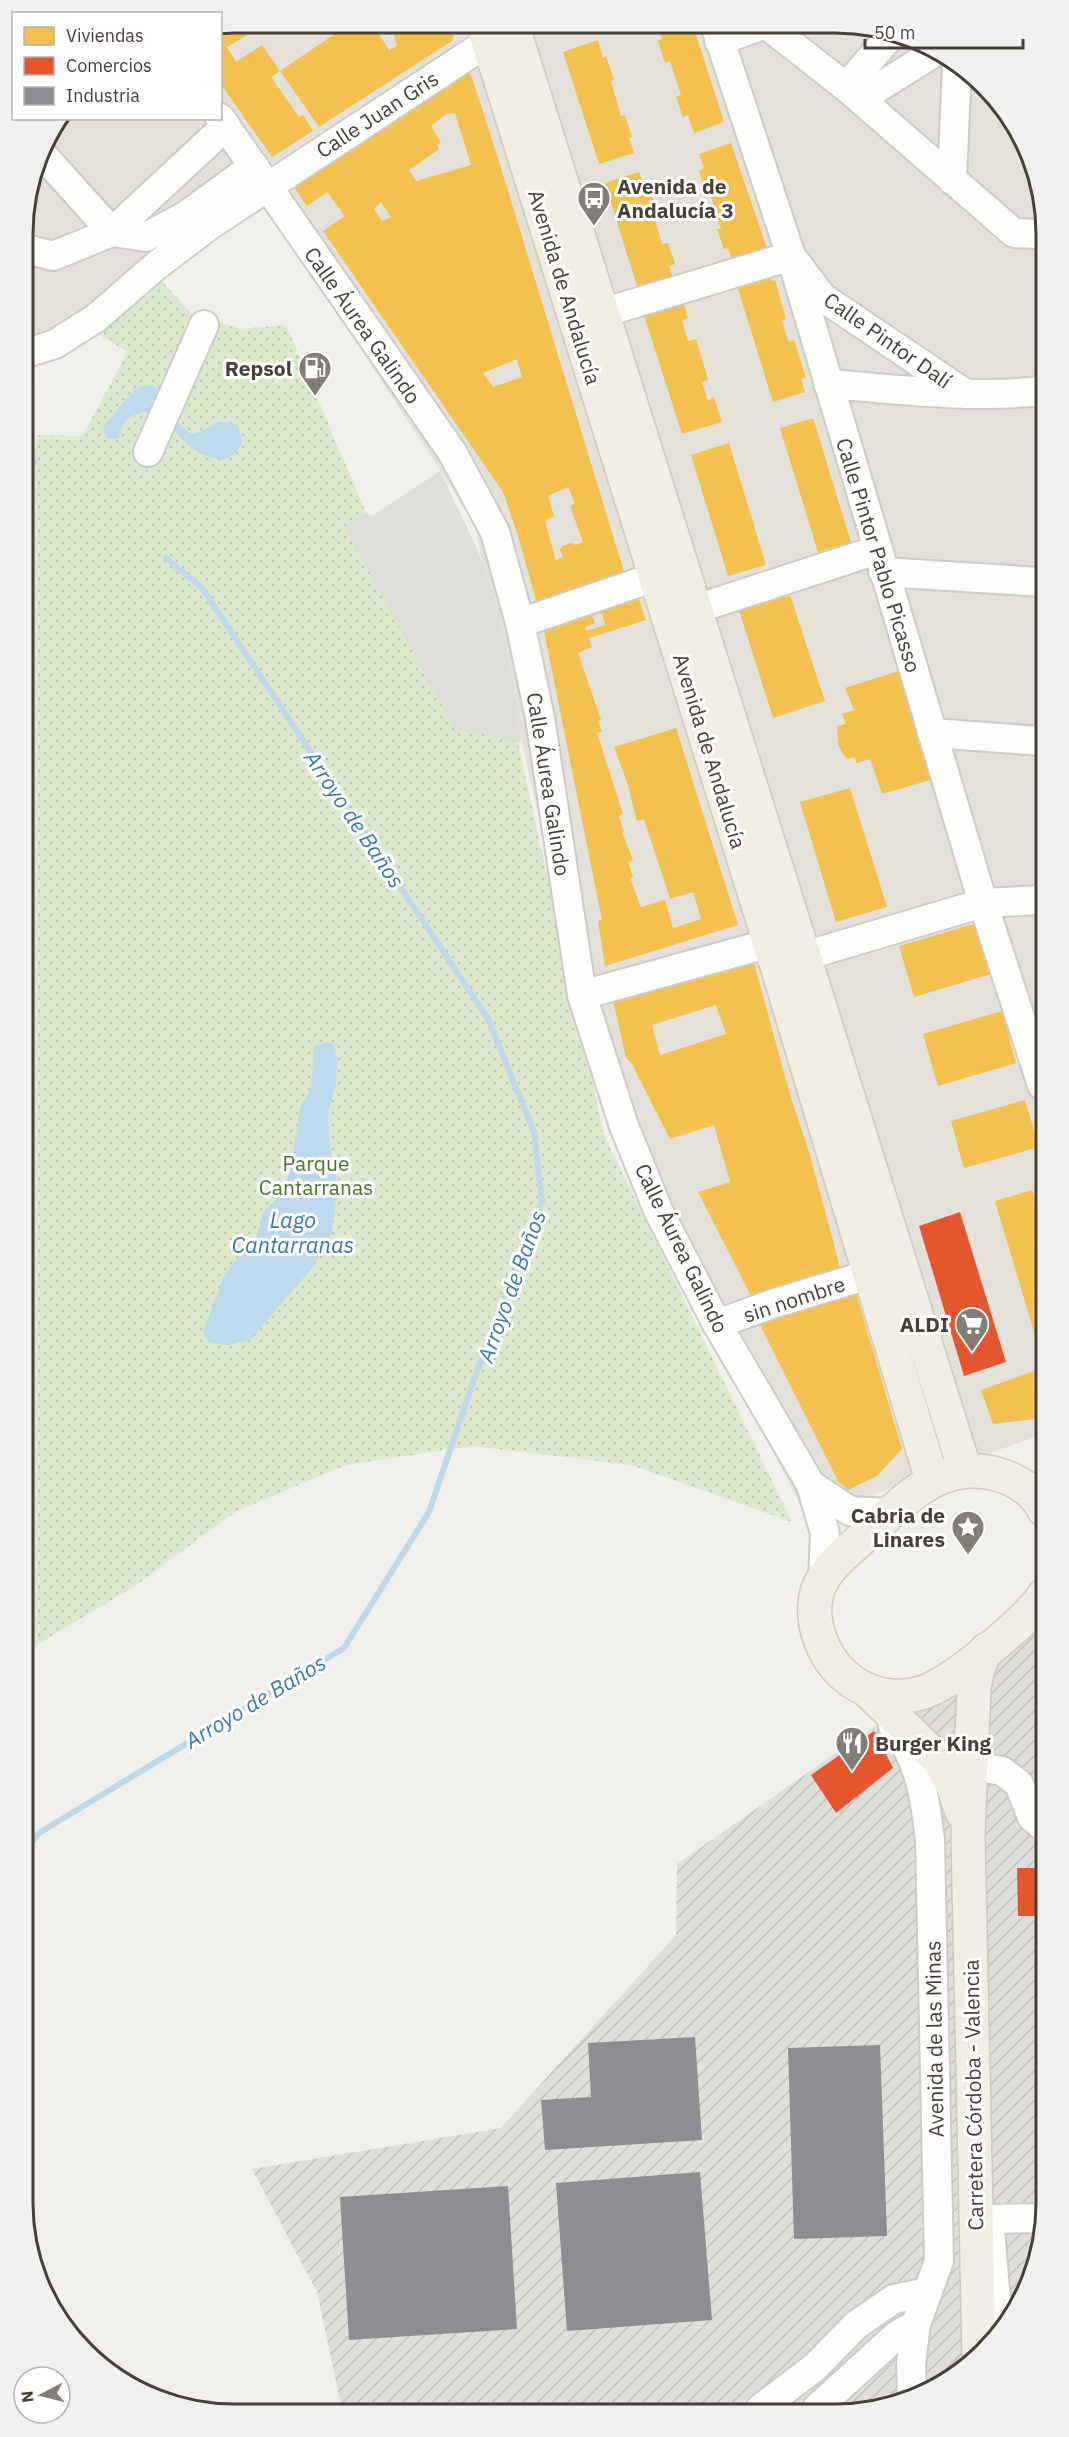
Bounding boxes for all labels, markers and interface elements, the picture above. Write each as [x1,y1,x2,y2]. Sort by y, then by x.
legend [12,12,222,120]
scale bar [865,12,1022,50]
text: 50 m [874,21,916,44]
text: Viviendas [66,24,144,47]
text: Comercios [66,54,152,77]
street label: Calle Juan Gris [310,64,444,164]
text: Industria [66,84,140,107]
place label: Avenida de Andalucía 3 [617,172,734,224]
bus stop icon: Avenida de Andalucía 3 [576,180,612,227]
street label: Avenida de Andalucía [522,186,608,388]
street label: Calle Áurea Galindo [298,241,428,409]
street label: Calle Pintor Dalí [819,286,957,394]
fuel station icon: Repsol [297,350,333,397]
place label: Repsol [225,354,292,382]
street label: Calle Pintor Pablo Picasso [830,434,928,676]
street label: Avenida de Andalucía [667,650,753,852]
street label: Calle Áurea Galindo [521,690,577,878]
water label: Arroyo de Baños [298,744,412,893]
park label: Parque Cantarranas [259,1149,373,1201]
street label: Calle Áurea Galindo [629,1159,735,1337]
water label: Lago Cantarranas [232,1205,354,1259]
water label: Arroyo de Baños [470,1206,552,1367]
street label: sin nombre [739,1269,849,1329]
supermarket icon: ALDI [954,1306,990,1353]
place label: ALDI [900,1310,949,1338]
place label: Cabria de Linares [851,1501,945,1553]
place icon: Cabria de Linares [950,1509,986,1556]
water label: Arroyo de Baños [178,1647,331,1755]
restaurant icon: Burger King [834,1725,870,1772]
place label: Burger King [875,1729,992,1757]
street label: Avenida de las Minas [918,1940,950,2138]
street label: Carretera Córdoba - Valencia [957,1959,989,2231]
north arrow [12,2365,72,2425]
text: N [16,2390,38,2404]

